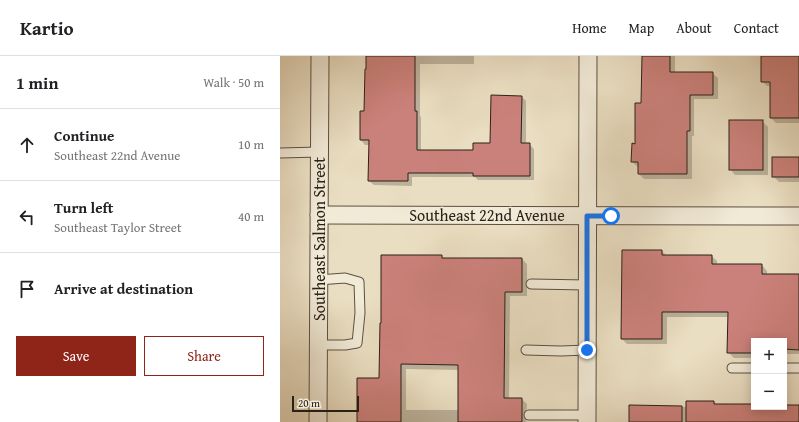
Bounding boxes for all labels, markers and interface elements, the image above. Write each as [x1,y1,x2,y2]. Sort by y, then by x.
text: Kartio [20,14,74,42]
text: Home [572,18,607,38]
text: Map [629,18,654,38]
text: About [676,18,712,38]
text: Contact [734,18,779,38]
text: 1 min [16,70,58,95]
text: Walk · 50 m [203,73,264,92]
text: Continue [54,125,115,146]
icon: ahead [16,134,38,156]
text: 10 m [238,135,264,154]
text: Southeast 22nd Avenue [54,146,180,165]
street label: Southeast Salmon Street [307,157,331,321]
text: Turn left [54,197,113,218]
street label: Southeast 22nd Avenue [409,203,565,227]
icon: left [16,206,38,228]
text: 40 m [238,207,264,226]
route start [602,207,620,225]
text: Southeast Taylor Street [54,218,182,237]
icon: arrive [16,278,38,300]
text: Arrive at destination [54,278,193,299]
button: Save [16,336,136,376]
button: Share [144,336,264,376]
map controls [751,338,787,410]
button: + [751,338,787,374]
route end [578,341,596,359]
button: − [751,374,787,410]
scale bar [292,394,359,413]
text: 20 m [298,395,320,411]

